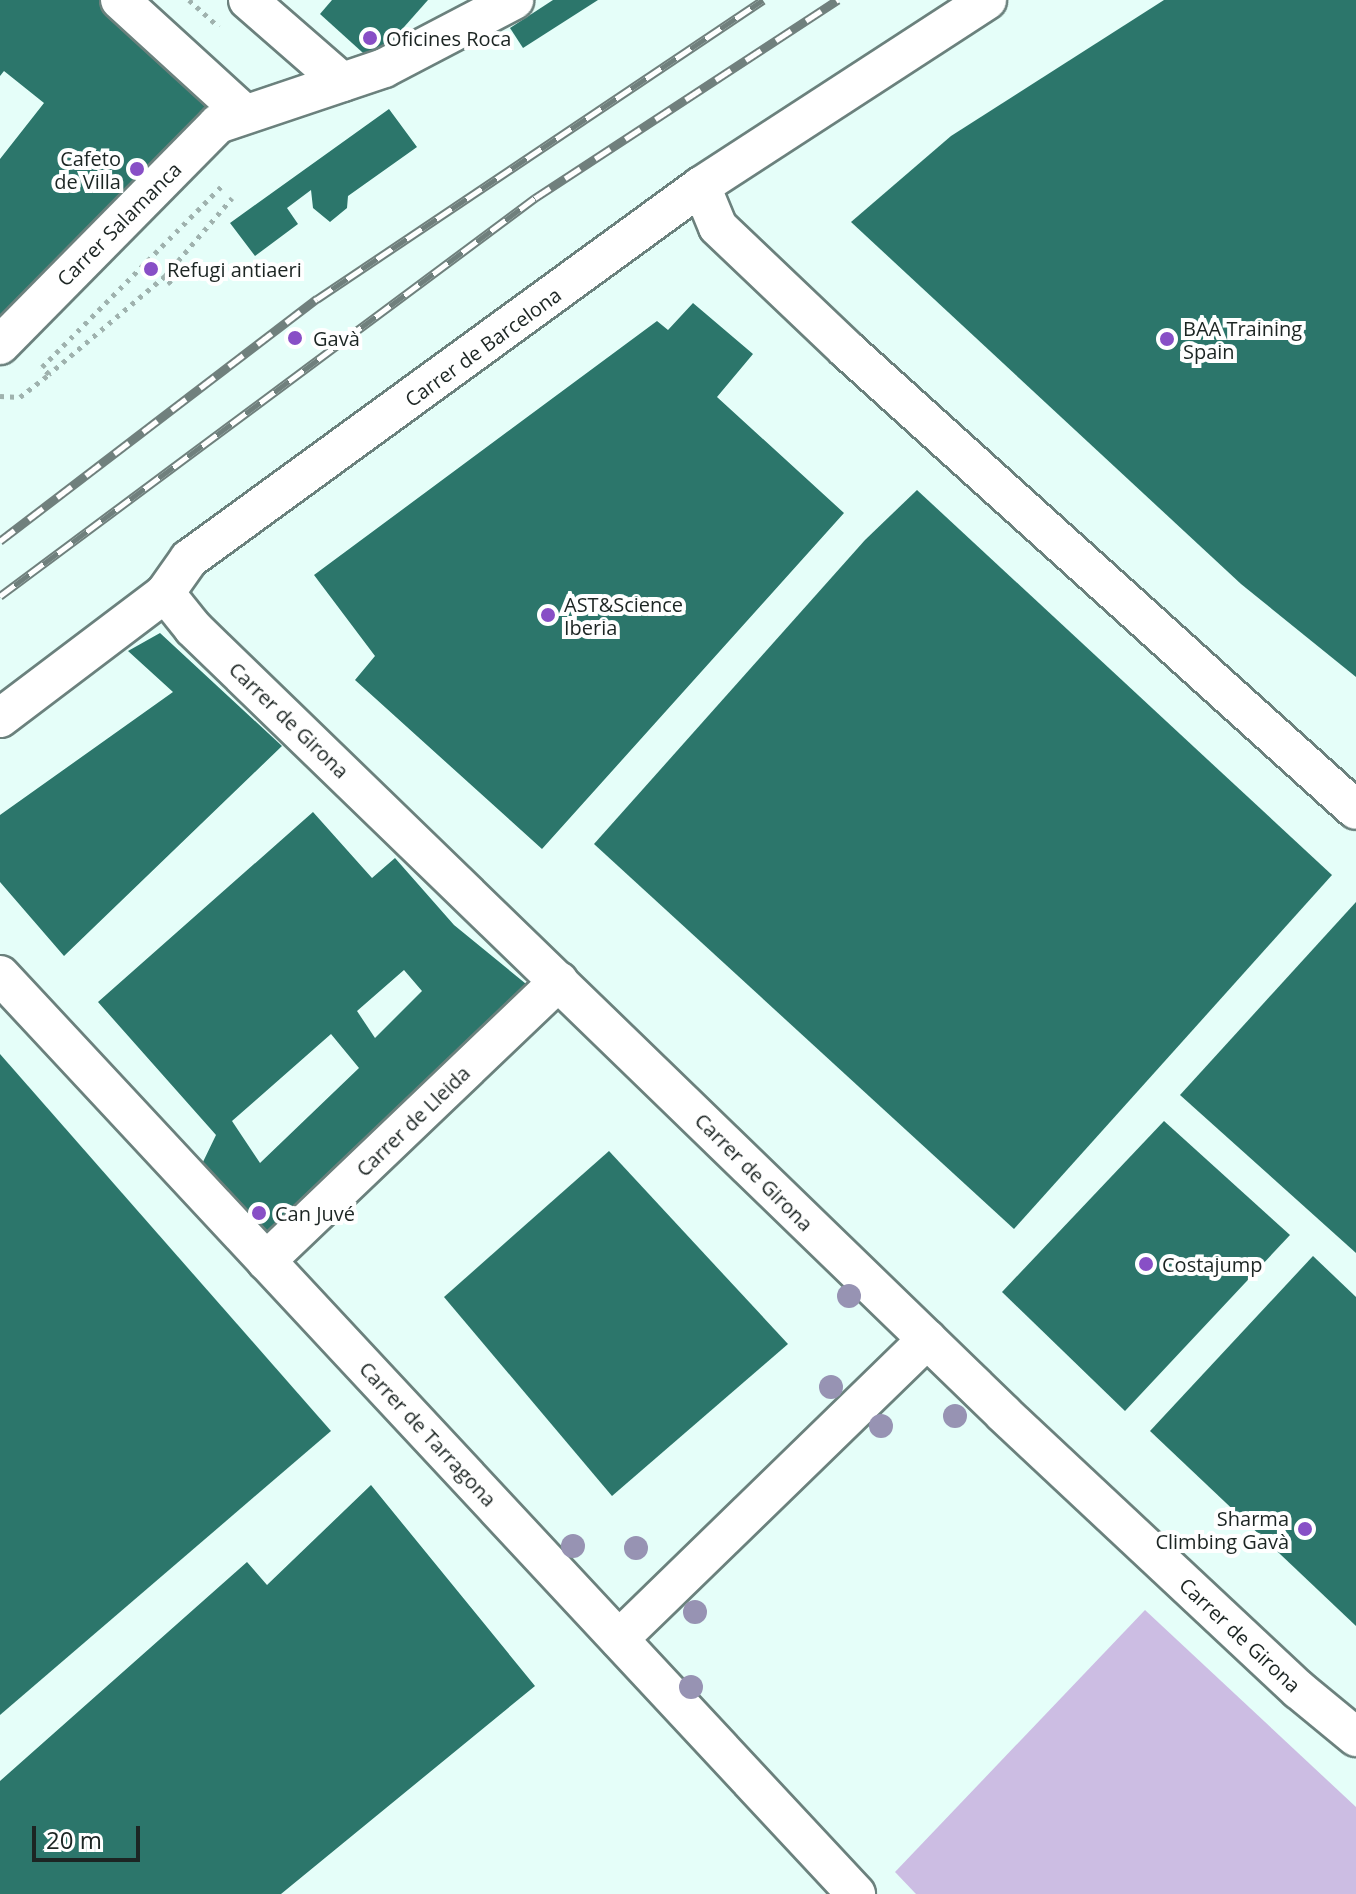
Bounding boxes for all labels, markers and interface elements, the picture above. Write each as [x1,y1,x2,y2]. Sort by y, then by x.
place label: Oficines Roca [386,26,511,50]
marker: Oficines Roca [361,29,379,47]
place label: Cafeto de Villa [54,146,121,193]
street label: Carrer Salamanca [52,157,186,291]
marker: Cafeto de Villa [128,160,146,178]
place label: Refugi antiaeri [167,257,302,281]
marker: Refugi antiaeri [142,260,160,278]
street label: Carrer de Barcelona [400,282,566,412]
place label: BAA Training Spain [1183,316,1302,363]
place label: Gavà [313,326,360,350]
marker: Gavà [284,327,306,349]
marker: BAA Training Spain [1158,330,1176,348]
place label: AST&Science Iberia [564,592,683,639]
marker: AST&Science Iberia [539,606,557,624]
street label: Carrer de Girona [224,657,354,783]
street label: Carrer de Lleida [351,1061,475,1181]
street label: Carrer de Girona [690,1108,818,1236]
place label: Can Juvé [275,1201,355,1225]
marker: Can Juvé [250,1204,268,1222]
place label: Costajump [1162,1252,1262,1276]
marker: Costajump [1137,1255,1155,1273]
street label: Carrer de Tarragona [355,1357,501,1511]
place label: Sharma Climbing Gavà [1155,1506,1289,1553]
marker: Sharma Climbing Gavà [1296,1520,1314,1538]
street label: Carrer de Girona [1175,1573,1305,1697]
scale bar [36,1810,144,1860]
text: 20 m [46,1823,102,1856]

